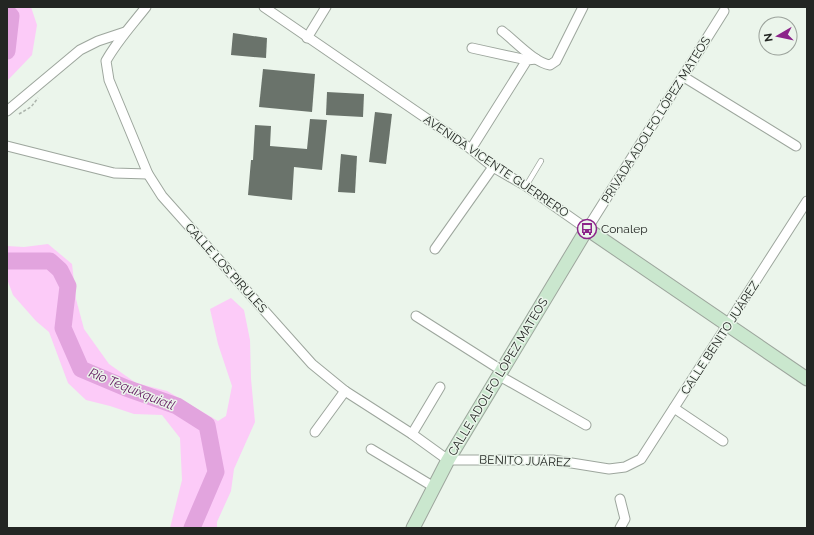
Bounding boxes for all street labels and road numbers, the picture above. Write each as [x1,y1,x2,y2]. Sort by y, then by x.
street label: PRIVADA ADOLFO LÓPEZ MATEOS [599,34,713,206]
street label: AVENIDA VICENTE GUERRERO [421,112,571,220]
street label: CALLE LOS PIRULES [182,220,270,316]
street label: CALLE BENITO JUÁREZ [678,278,762,397]
street label: CALLE ADOLFO LÓPEZ MATEOS [445,296,551,458]
street label: BENITO JUÁREZ [479,452,571,470]

